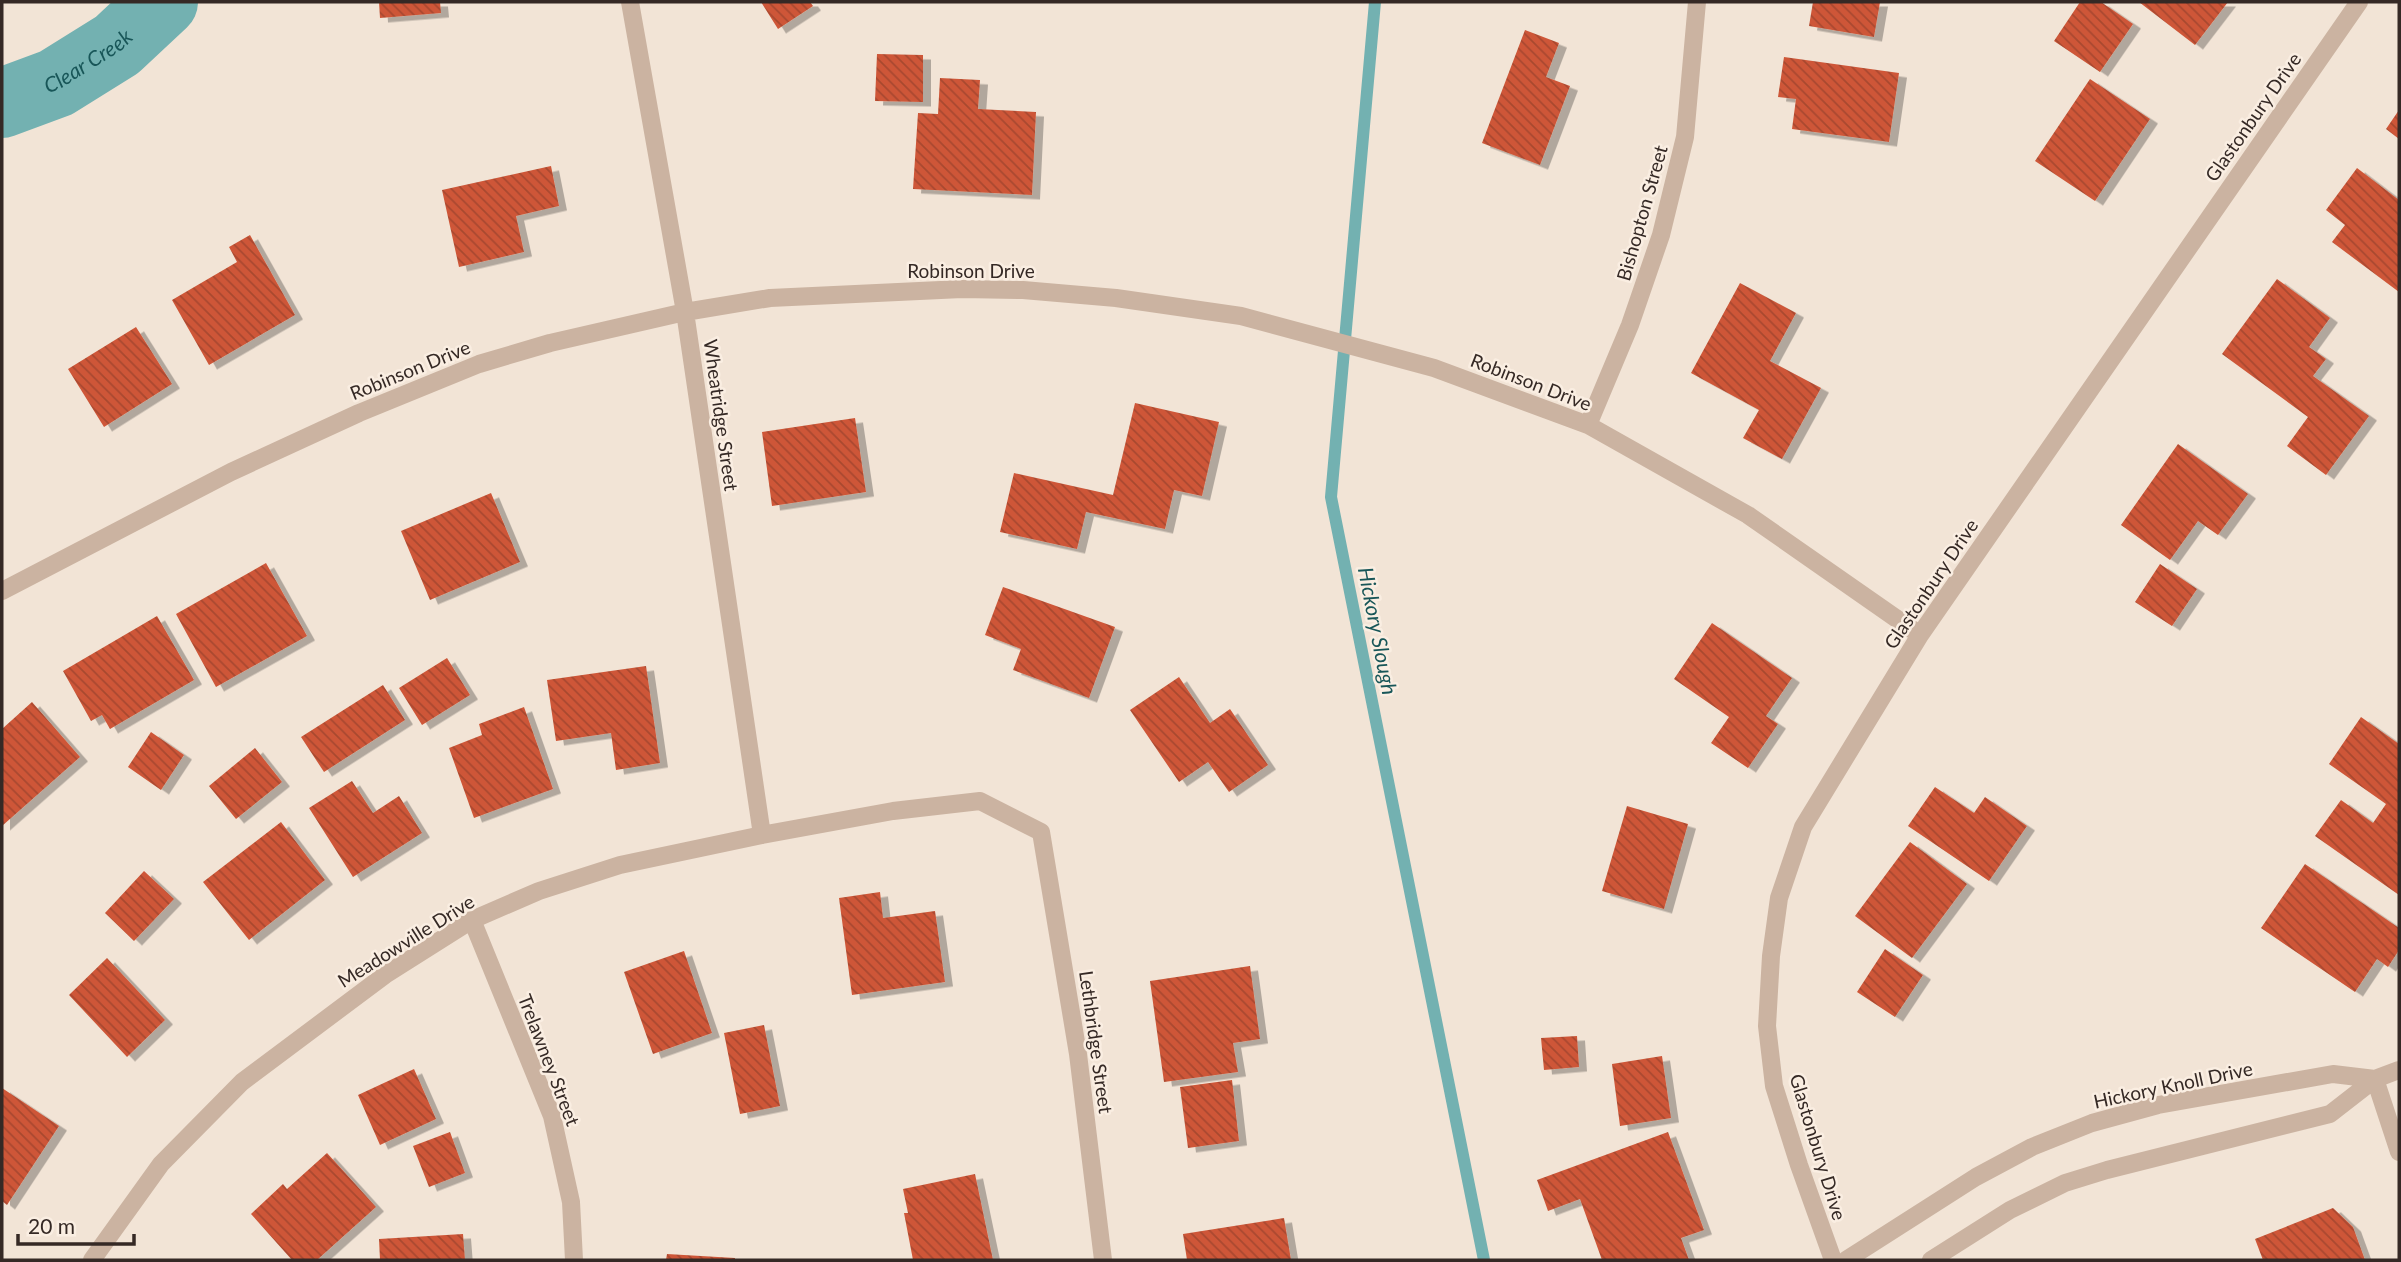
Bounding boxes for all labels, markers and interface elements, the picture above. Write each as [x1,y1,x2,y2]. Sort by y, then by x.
water label: Clear Creek [40,23,137,97]
street label: Glastonbury Drive [2200,48,2306,185]
street label: Bishopton Street [1611,142,1672,283]
street label: Robinson Drive [907,259,1035,282]
street label: Robinson Drive [346,335,473,404]
street label: Wheatridge Street [699,338,744,493]
street label: Robinson Drive [1467,348,1595,415]
street label: Glastonbury Drive [1879,514,1983,653]
water label: Hickory Slough [1354,565,1403,697]
street label: Meadowville Drive [333,889,478,992]
street label: Lethbridge Street [1075,969,1118,1115]
street label: Trelawney Street [514,991,585,1129]
street label: Hickory Knoll Drive [2091,1056,2255,1113]
street label: Glastonbury Drive [1785,1071,1852,1223]
scale bar [18,1202,133,1246]
text: 20 m [28,1213,75,1238]

